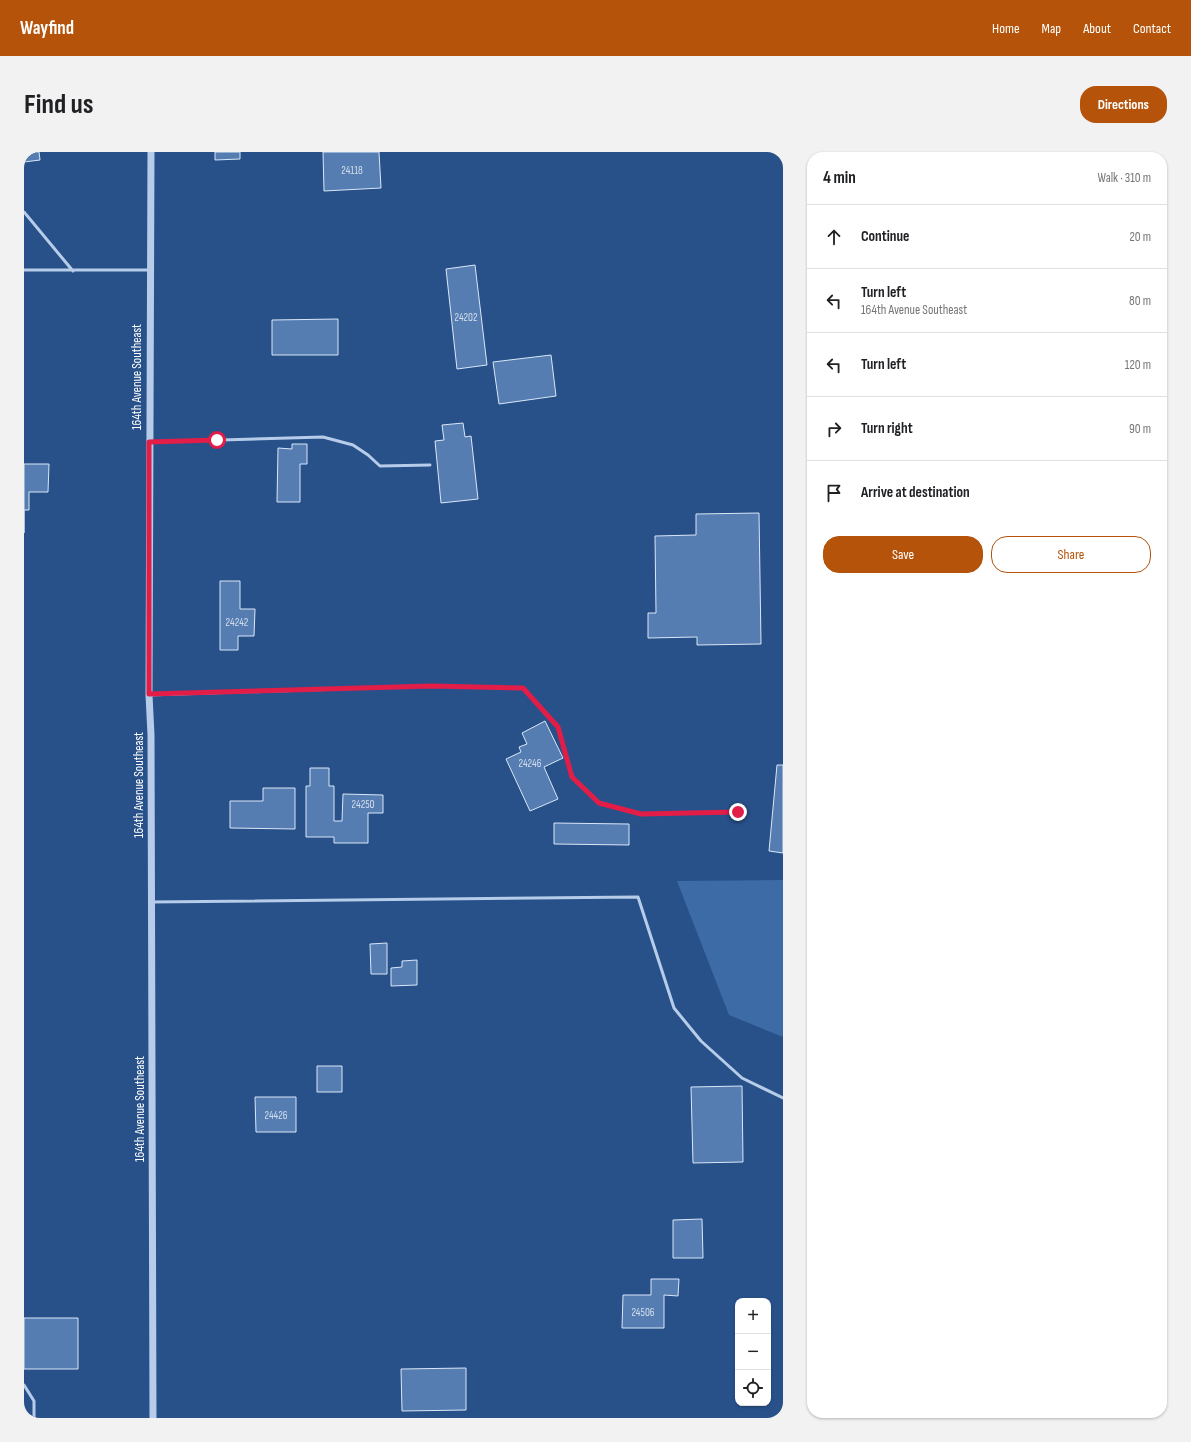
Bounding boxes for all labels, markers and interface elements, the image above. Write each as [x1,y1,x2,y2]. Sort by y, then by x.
text: Wayfind [20,17,74,40]
text: Home [992,20,1020,37]
text: Map [1042,20,1061,37]
text: About [1083,20,1111,37]
text: Contact [1133,20,1171,37]
button: Directions [1080,86,1167,123]
text: Find us [24,88,93,121]
house number: 24118 [341,164,363,177]
text: 4 min [823,168,856,188]
text: Walk · 310 m [1098,170,1151,186]
icon: ahead [823,226,845,248]
text: Continue [861,227,910,246]
text: 20 m [1129,229,1151,245]
text: Turn left [861,283,906,302]
icon: left [823,290,845,312]
text: 80 m [1129,293,1151,309]
text: 164th Avenue Southeast [861,302,967,318]
house number: 24202 [454,311,478,324]
street label: 164th Avenue Southeast [129,324,145,430]
icon: left [823,354,845,376]
text: Turn left [861,355,906,374]
text: 120 m [1125,357,1151,373]
icon: right [823,418,845,440]
text: Turn right [861,419,913,438]
text: 90 m [1129,421,1151,437]
route start [208,431,226,449]
icon: arrive [823,482,845,504]
text: Arrive at destination [861,483,970,502]
button: Save [823,536,983,573]
button: Share [991,536,1151,573]
house number: 24242 [226,616,249,629]
street label: 164th Avenue Southeast [131,732,147,838]
house number: 24246 [518,757,542,770]
house number: 24250 [352,798,375,811]
route end [729,803,747,821]
street label: 164th Avenue Southeast [132,1056,148,1162]
house number: 24426 [264,1109,288,1122]
map controls [735,1298,771,1406]
button: + [735,1298,771,1334]
house number: 24506 [631,1306,655,1319]
button: − [735,1334,771,1370]
button: locate [735,1370,771,1406]

